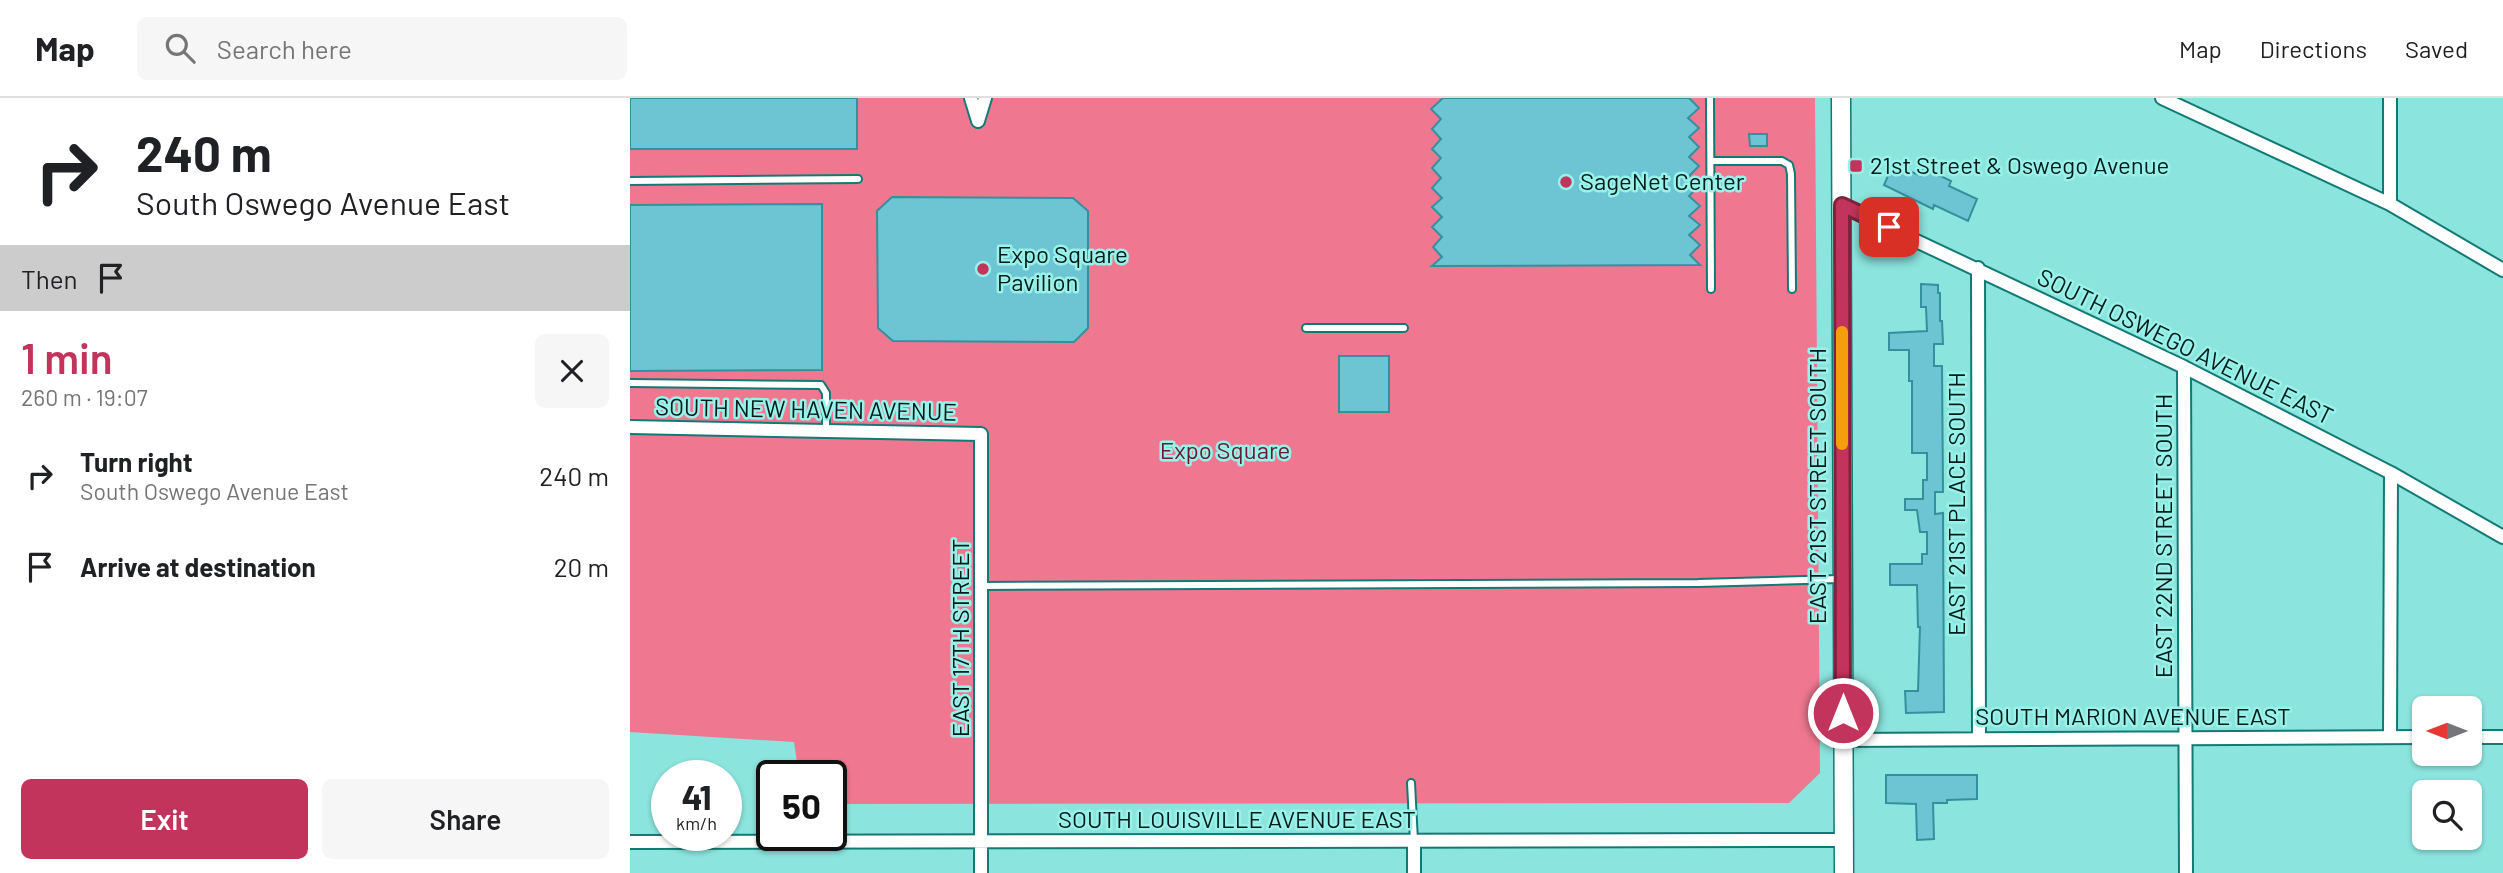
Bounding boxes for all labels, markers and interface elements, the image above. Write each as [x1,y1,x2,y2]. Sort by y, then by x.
search box [137,17,627,80]
text: Map [35,28,95,68]
icon: search [161,29,199,67]
text: Search here [217,33,352,64]
text: Map [2179,34,2222,63]
text: Directions [2260,34,2367,63]
text: Saved [2405,34,2468,63]
text: 240 m [136,123,272,182]
icon: right [21,126,112,217]
place label: 21st Street & Oswego Avenue [1870,150,2169,179]
marker: 21st Street & Oswego Avenue [1848,158,1864,174]
place label: SageNet Center [1580,166,1745,195]
marker: SageNet Center [1558,174,1574,190]
text: South Oswego Avenue East [136,183,510,221]
pin [1859,197,1919,257]
icon: arrive [1870,208,1908,246]
place label: Expo Square Pavilion [997,239,1128,296]
icon: arrive [92,259,130,297]
marker: Expo Square Pavilion [975,261,991,277]
street label: SOUTH OSWEGO AVENUE EAST [2033,261,2338,430]
text: Then [21,263,78,294]
text: 1 min [21,332,113,382]
button: close [535,334,609,408]
street label: EAST 21ST STREET SOUTH [1802,348,1831,624]
street label: EAST 21ST PLACE SOUTH [1941,372,1970,636]
text: 260 m · 19:07 [21,383,148,411]
street label: SOUTH NEW HAVEN AVENUE [655,391,957,426]
street label: EAST 22ND STREET SOUTH [2148,394,2177,678]
park label: Expo Square [1160,435,1290,464]
text: Turn right [80,446,193,477]
icon: right [21,457,59,495]
text: 240 m [539,460,609,491]
text: South Oswego Avenue East [80,477,349,505]
street label: EAST 17TH STREET [945,539,974,737]
icon: arrive [21,548,59,586]
text: Arrive at destination [80,551,316,582]
text: 20 m [554,551,609,582]
position arrow [1806,676,1880,750]
north arrow [2412,696,2482,766]
map controls [2412,696,2482,850]
street label: SOUTH MARION AVENUE EAST [1975,701,2291,730]
speed limit sign: 50 [756,760,847,851]
text: 41 [681,775,712,817]
button: Exit [21,779,308,859]
button: Share [322,779,609,859]
button: search [2412,780,2482,850]
street label: SOUTH LOUISVILLE AVENUE EAST [1058,804,1416,833]
text: km/h [676,812,717,834]

